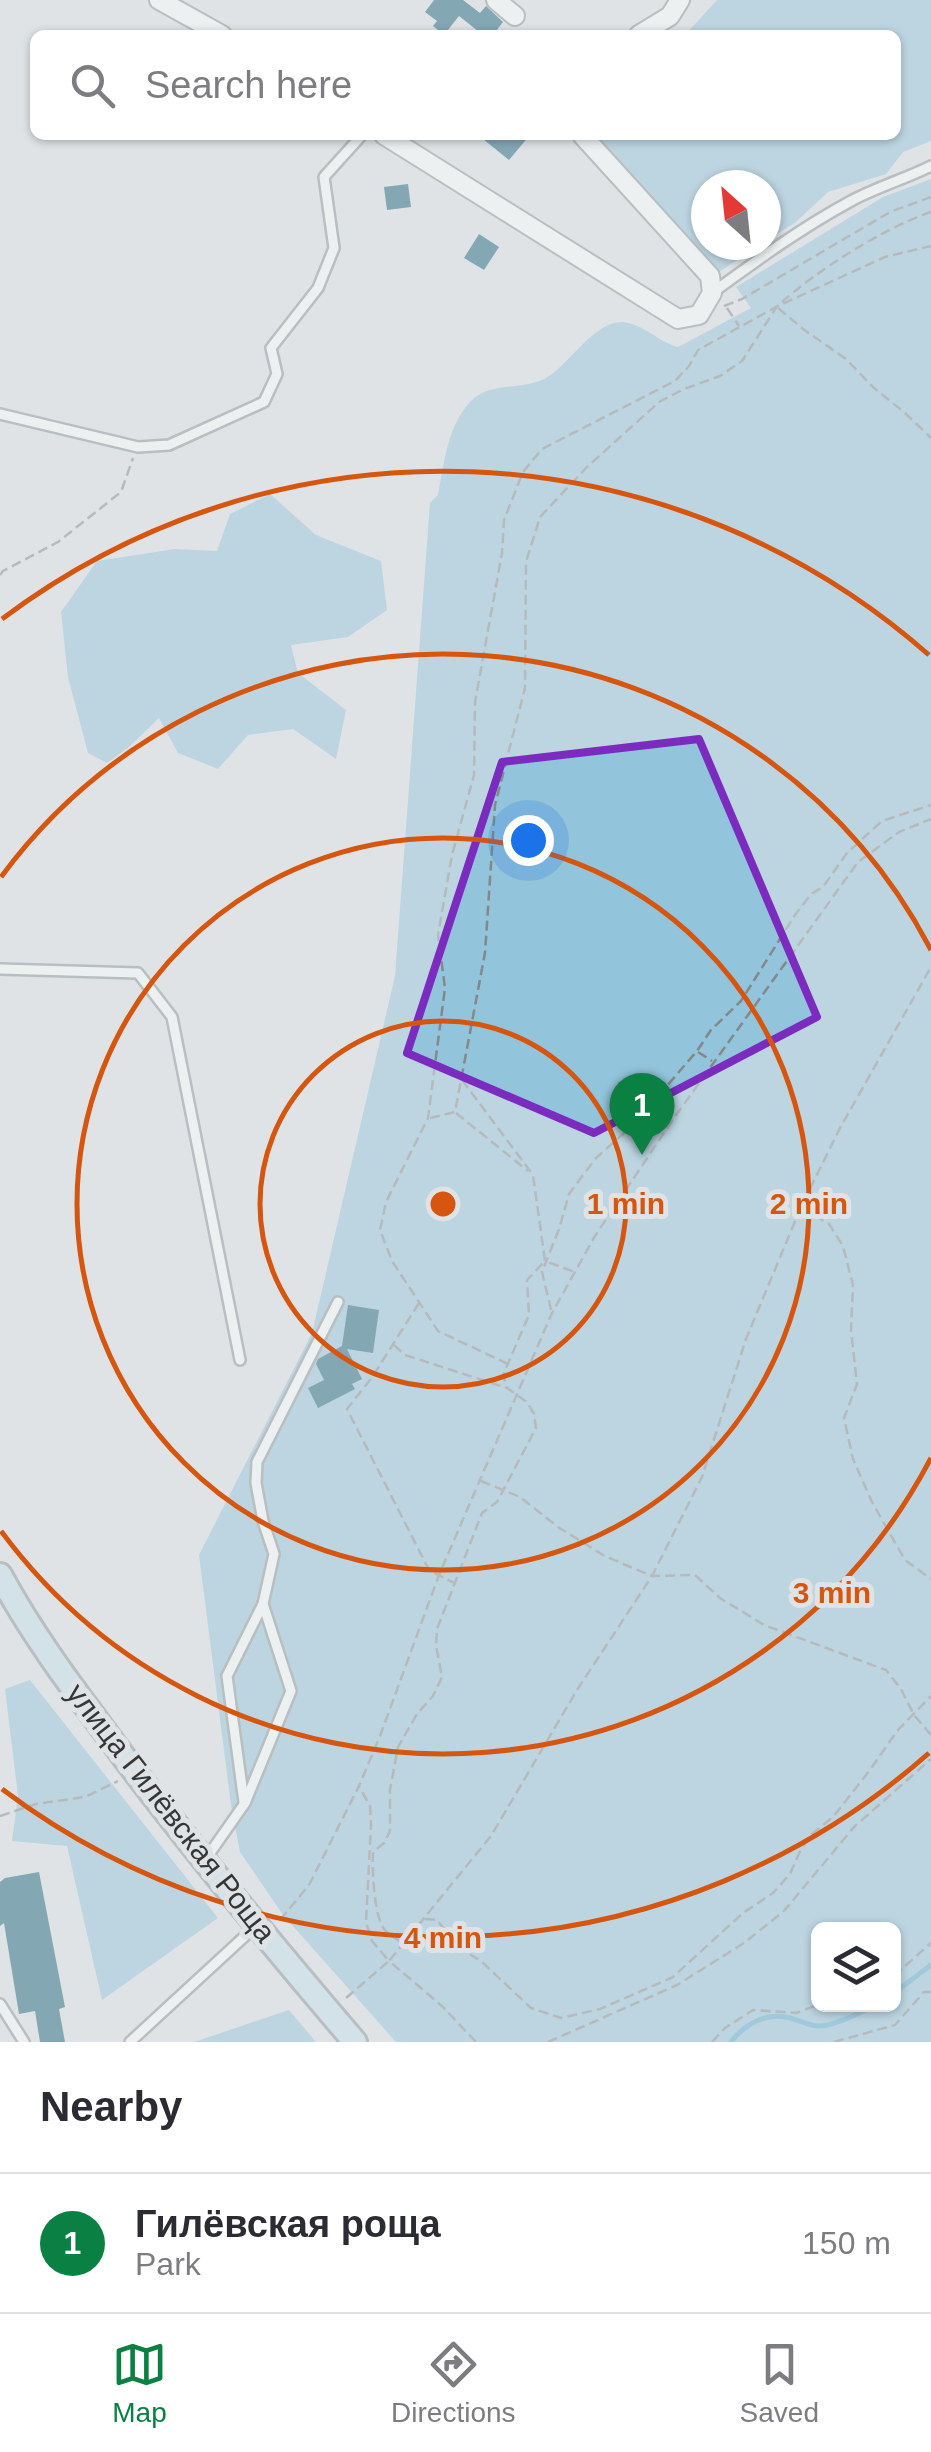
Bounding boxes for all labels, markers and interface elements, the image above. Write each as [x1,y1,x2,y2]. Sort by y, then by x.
search box [30,30,901,140]
icon: search [65,58,120,113]
text: Search here [145,64,352,106]
north arrow [691,170,781,260]
your location [503,815,554,866]
pin: 1 [610,1072,674,1155]
centre of rings [425,1186,461,1222]
text: 1 min [587,1187,665,1220]
text: 2 min [770,1187,848,1220]
text: 3 min [793,1576,871,1609]
street label: улица Гилёвская Роща [60,1677,283,1949]
text: 4 min [404,1921,482,1954]
map controls [811,1922,901,2012]
button: layers [811,1922,901,2012]
text: Nearby [40,2083,182,2130]
text: Гилёвская роща [135,2203,441,2245]
text: 1 [64,2225,81,2261]
text: 150 m [802,2225,891,2261]
text: Park [135,2246,201,2282]
tab: Map [112,2337,167,2429]
tab: Directions [391,2337,516,2429]
tab: Saved [740,2337,819,2429]

